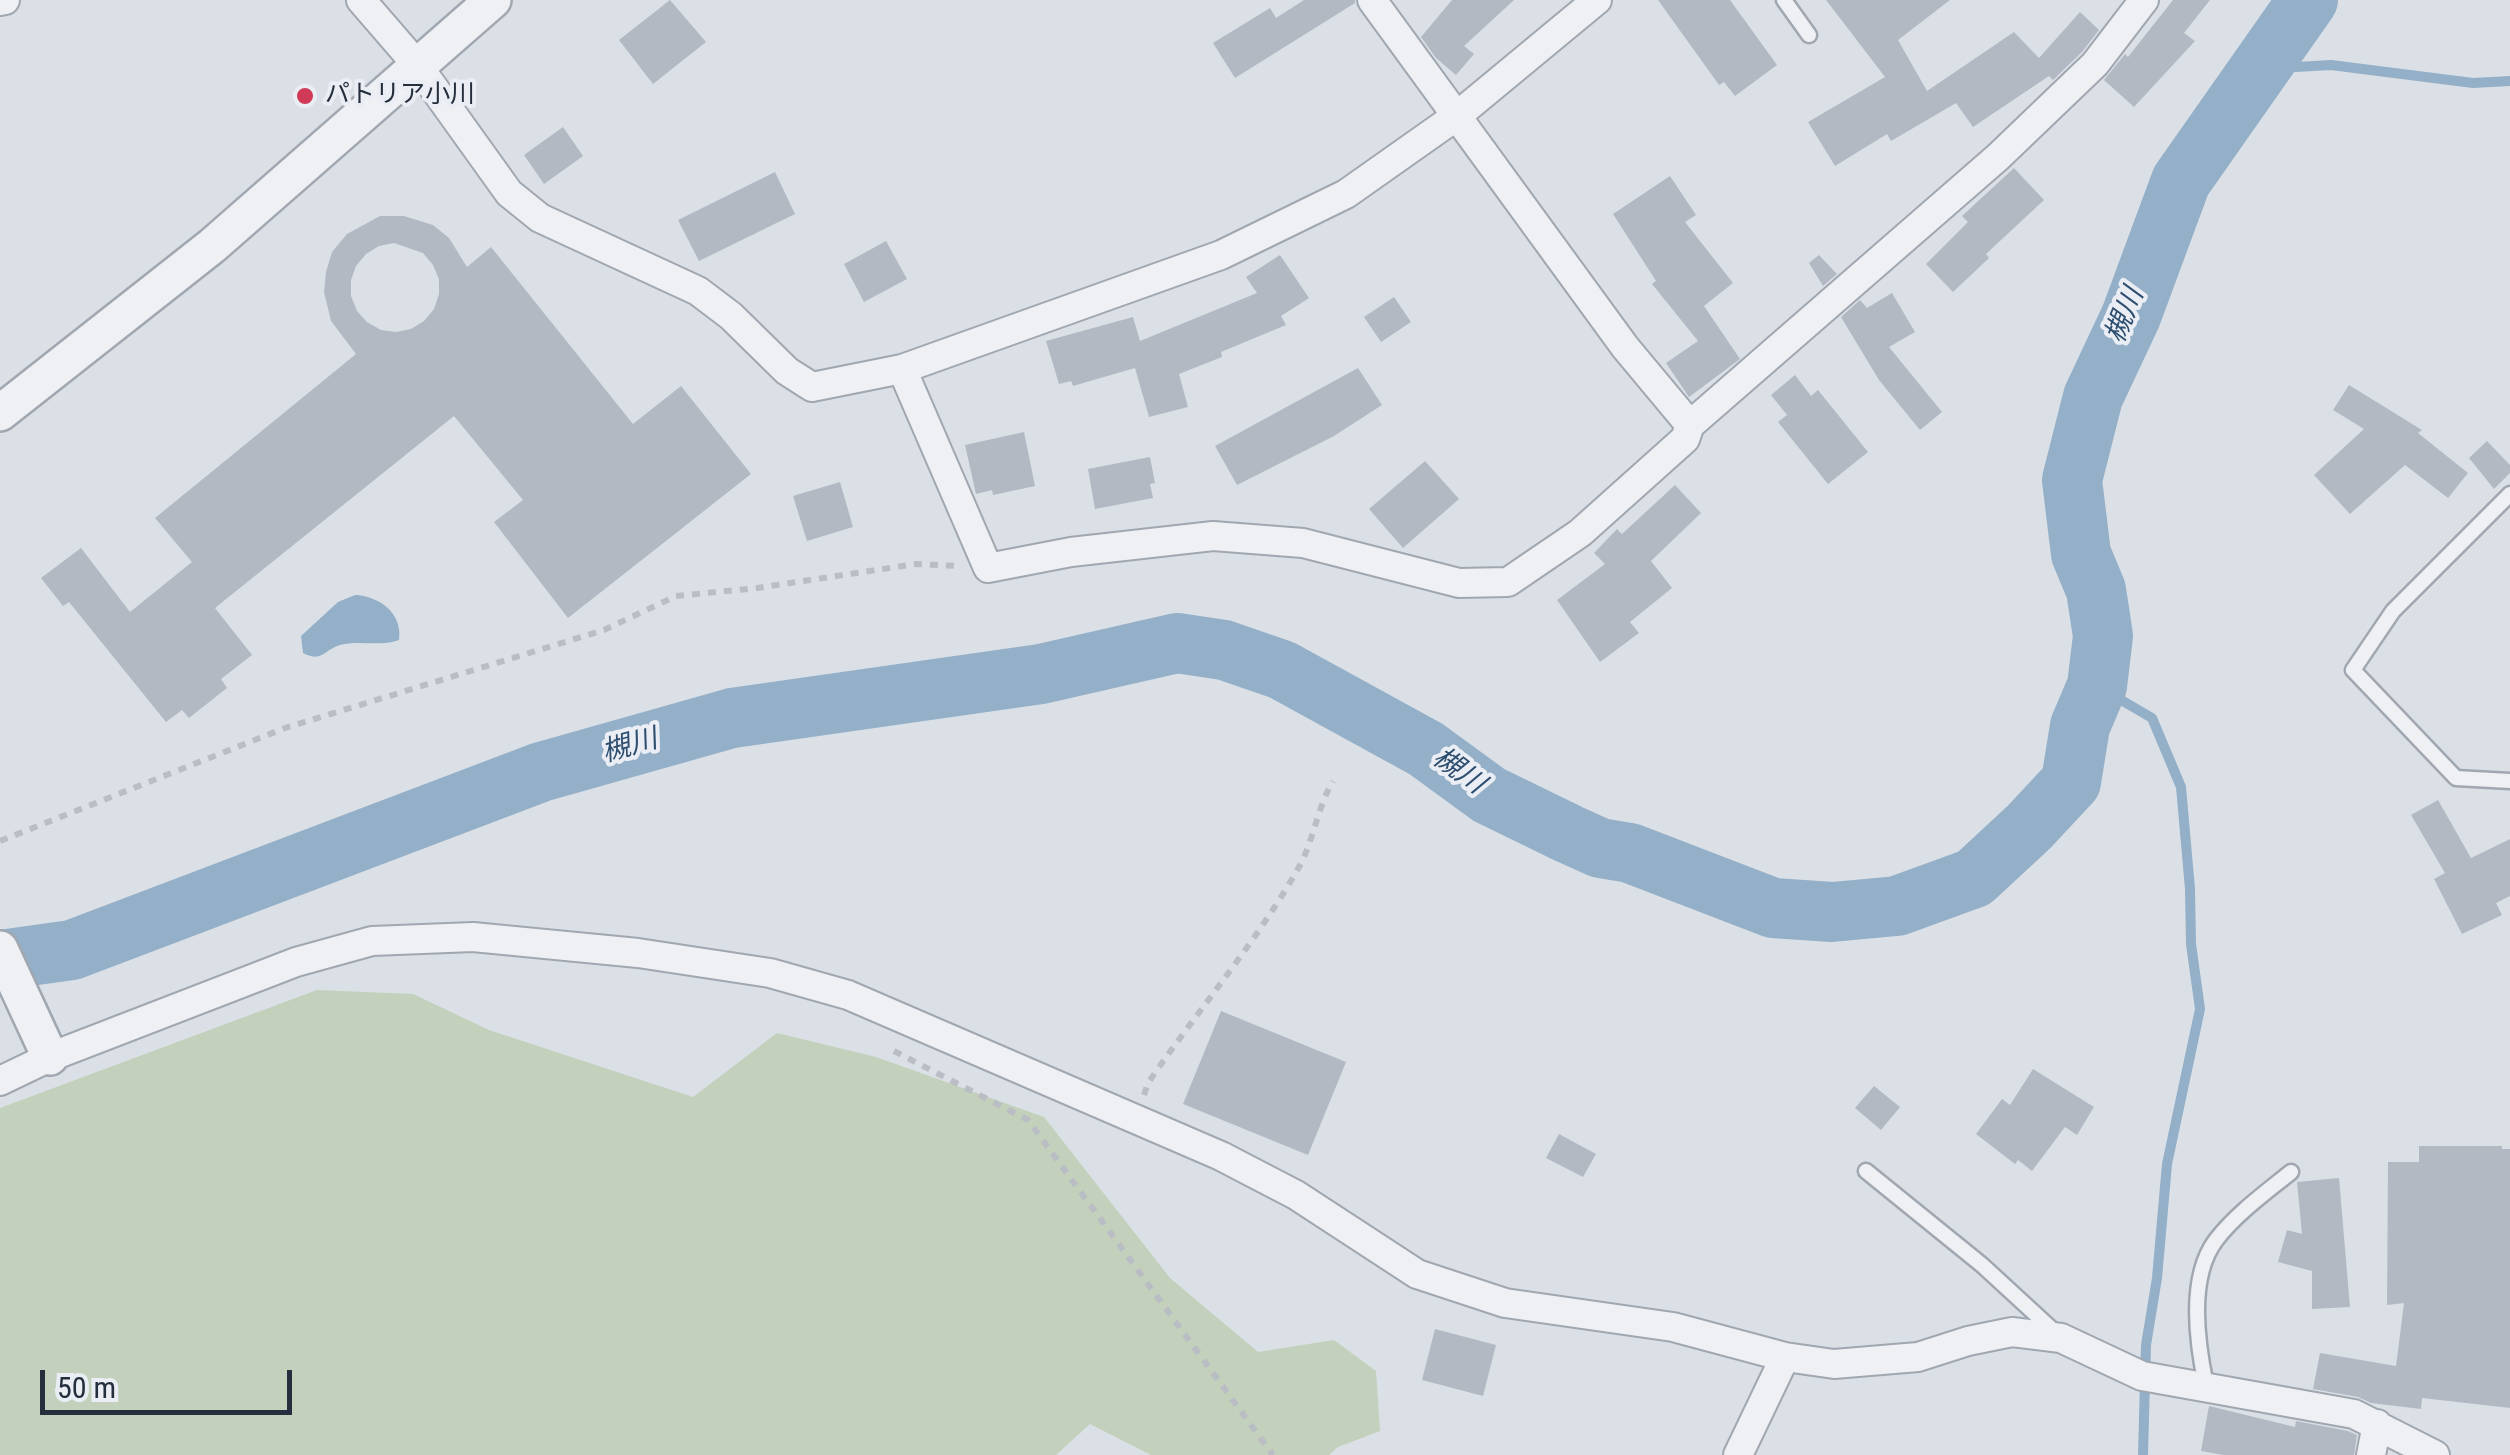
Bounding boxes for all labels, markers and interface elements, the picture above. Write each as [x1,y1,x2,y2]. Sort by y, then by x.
place label: パトリア小川 [325,81,475,111]
marker: パトリア小川 [294,85,316,107]
water label: 槻川 [2100,284,2152,348]
water label: 槻川 [598,723,662,771]
water label: 槻川 [1425,742,1491,802]
scale bar [45,1350,298,1412]
text: 50 m [57,1370,116,1405]

